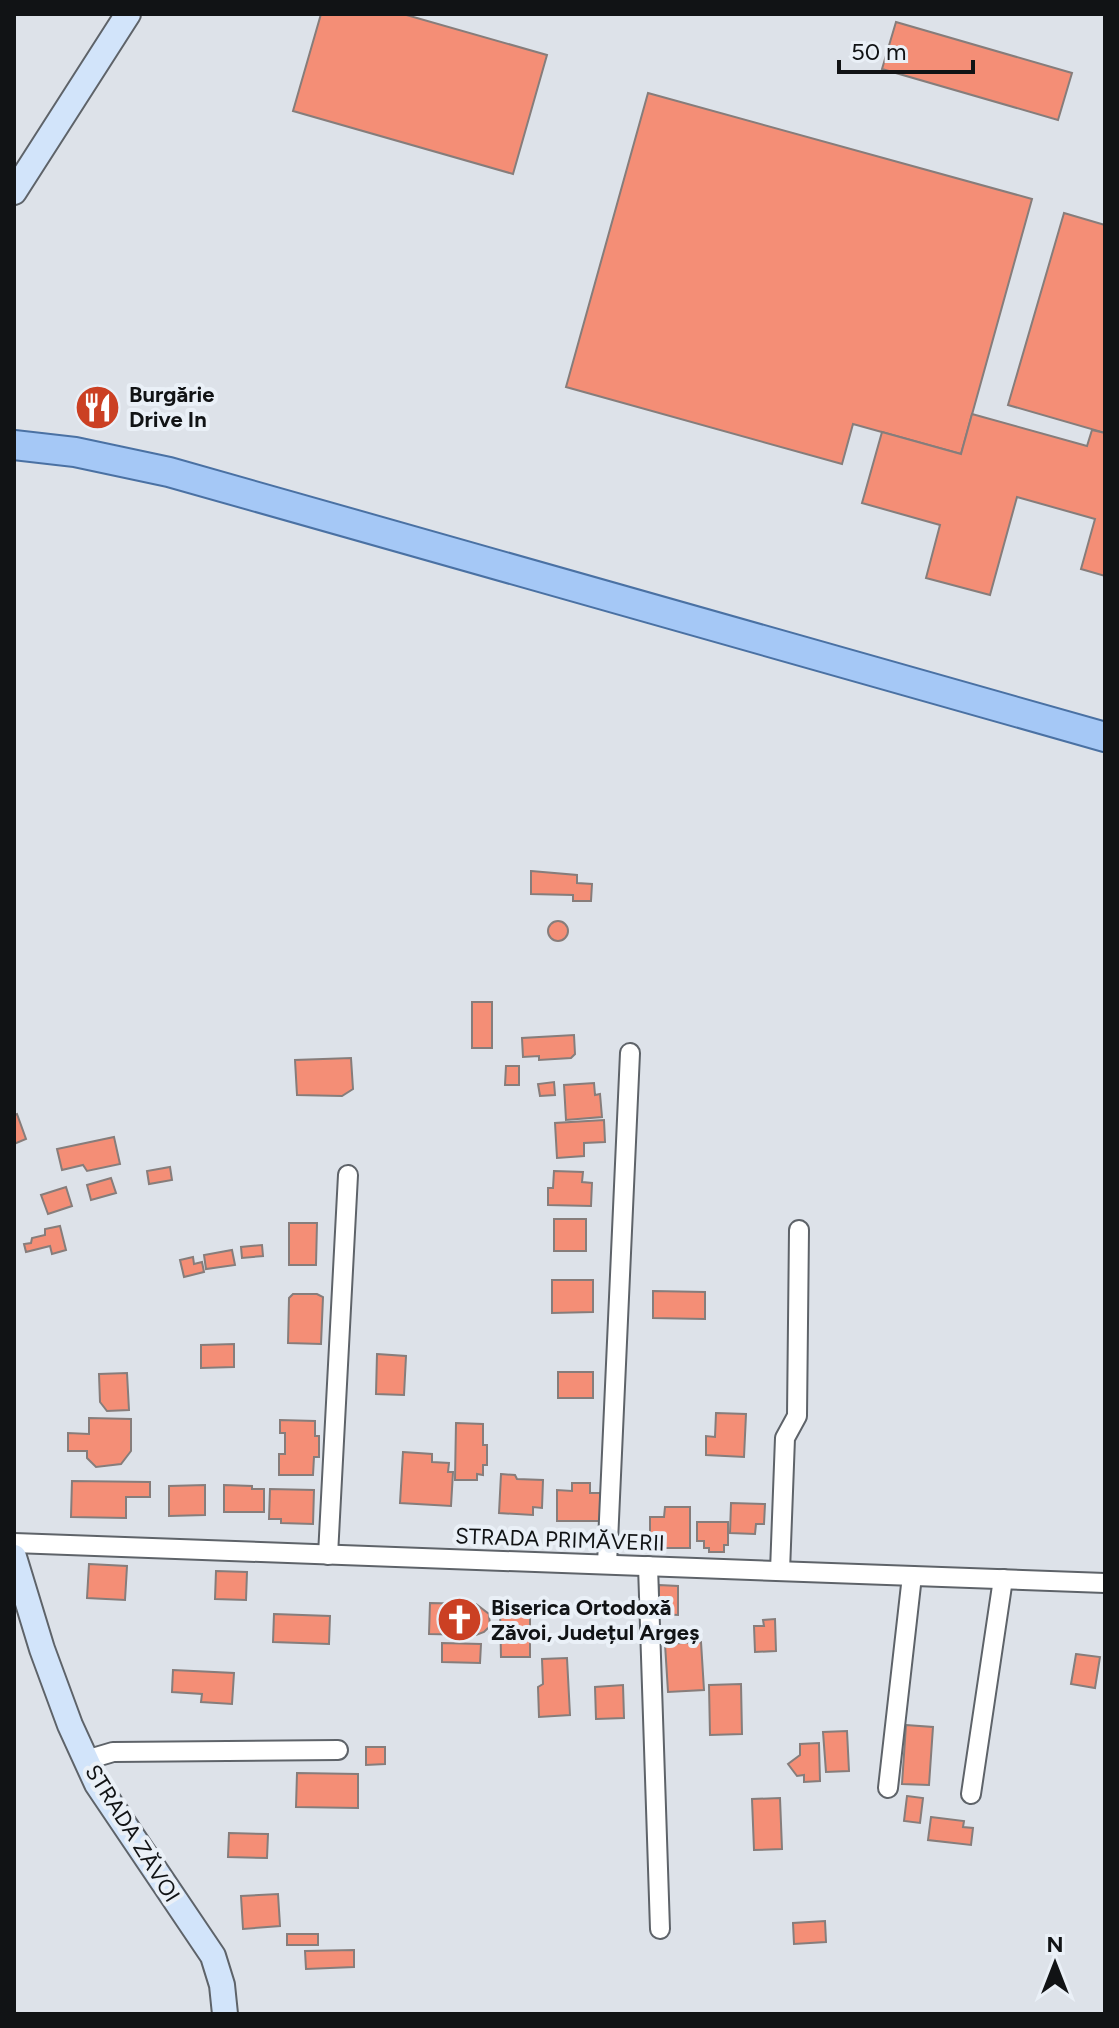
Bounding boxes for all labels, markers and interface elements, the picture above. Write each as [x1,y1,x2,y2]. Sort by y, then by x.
scale bar [839,24,973,74]
text: 50 m [851,37,907,66]
place label: Burgărie Drive In [129,381,214,433]
restaurant icon: Burgărie Drive In [74,383,122,431]
street label: STRADA PRIMĂVERII [455,1522,665,1557]
place label: Biserica Ortodoxă Zăvoi, Județul Argeș [491,1594,699,1646]
church icon: Biserica Ortodoxă Zăvoi, Județul Argeș [436,1596,484,1644]
street label: STRADA ZĂVOI [80,1760,186,1907]
north arrow [1015,1924,1095,2004]
text: N [1046,1931,1064,1958]

